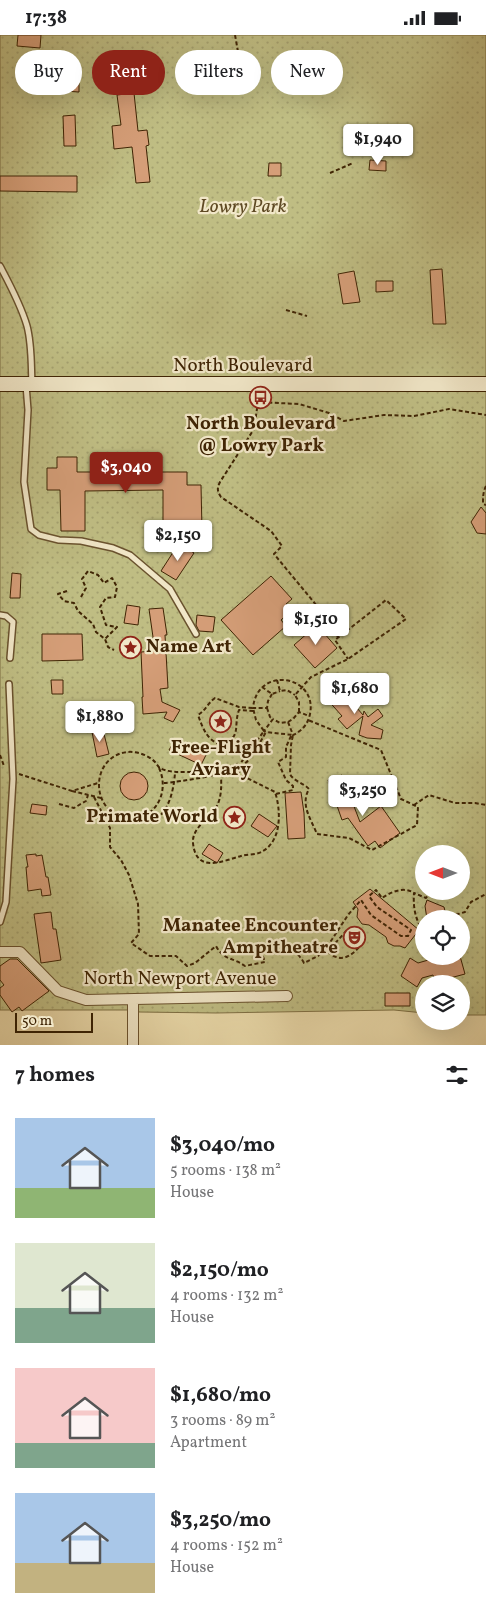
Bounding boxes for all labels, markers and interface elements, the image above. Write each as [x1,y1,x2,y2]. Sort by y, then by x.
text: 17:38 [25,5,67,31]
chip: Buy [15,50,82,95]
chip: Rent [92,50,165,95]
chip: Filters [175,50,261,95]
chip: New [271,50,343,95]
pin: $1,940 [337,123,419,166]
text: $1,940 [354,129,402,151]
park label: Lowry Park [199,194,287,220]
street label: North Boulevard [173,353,313,379]
bus stop icon: North Boulevard @ Lowry Park [249,386,273,410]
place label: North Boulevard @ Lowry Park [186,411,336,459]
pin: $3,040 [85,451,167,494]
text: $3,040 [101,457,151,479]
pin: $2,150 [137,519,219,562]
text: $2,150 [155,525,201,547]
pin: $1,510 [275,603,357,646]
text: $1,510 [294,609,338,631]
place label: Name Art [146,634,231,660]
place icon: Name Art [118,635,142,659]
pin: $1,680 [314,673,396,715]
text: $1,680 [331,678,379,700]
pin: $1,880 [59,701,141,743]
text: $1,880 [76,706,124,728]
place icon: Free-Flight Aviary [209,710,233,734]
place label: Free-Flight Aviary [171,735,271,783]
pin: $3,250 [322,775,404,817]
text: $3,250 [339,780,387,802]
place label: Primate World [86,804,218,830]
place icon: Primate World [222,805,246,829]
north arrow [415,845,470,900]
map controls [415,845,470,1030]
button: locate [415,910,470,965]
place label: Manatee Encounter Ampitheatre [163,913,338,961]
theatre icon: Manatee Encounter Ampitheatre [342,925,366,949]
street label: North Newport Avenue [83,966,277,992]
button: layers [415,975,470,1030]
scale bar [15,1010,92,1033]
text: 50 m [22,1012,52,1031]
text: 7 homes [15,1061,95,1090]
icon: filters [443,1061,471,1089]
text: $3,040/mo [170,1131,275,1160]
icon: home [55,1138,115,1198]
text: 5 rooms · 138 m² [170,1160,281,1182]
text: House [170,1182,214,1204]
text: $2,150/mo [170,1256,269,1285]
icon: home [55,1263,115,1323]
text: 4 rooms · 132 m² [170,1285,283,1307]
text: House [170,1307,214,1329]
text: $1,680/mo [170,1381,271,1410]
icon: home [55,1388,115,1448]
text: 3 rooms · 89 m² [170,1410,275,1432]
text: Apartment [170,1432,247,1454]
text: $3,250/mo [170,1506,271,1535]
icon: home [55,1513,115,1573]
text: 4 rooms · 152 m² [170,1535,283,1557]
text: House [170,1557,214,1579]

